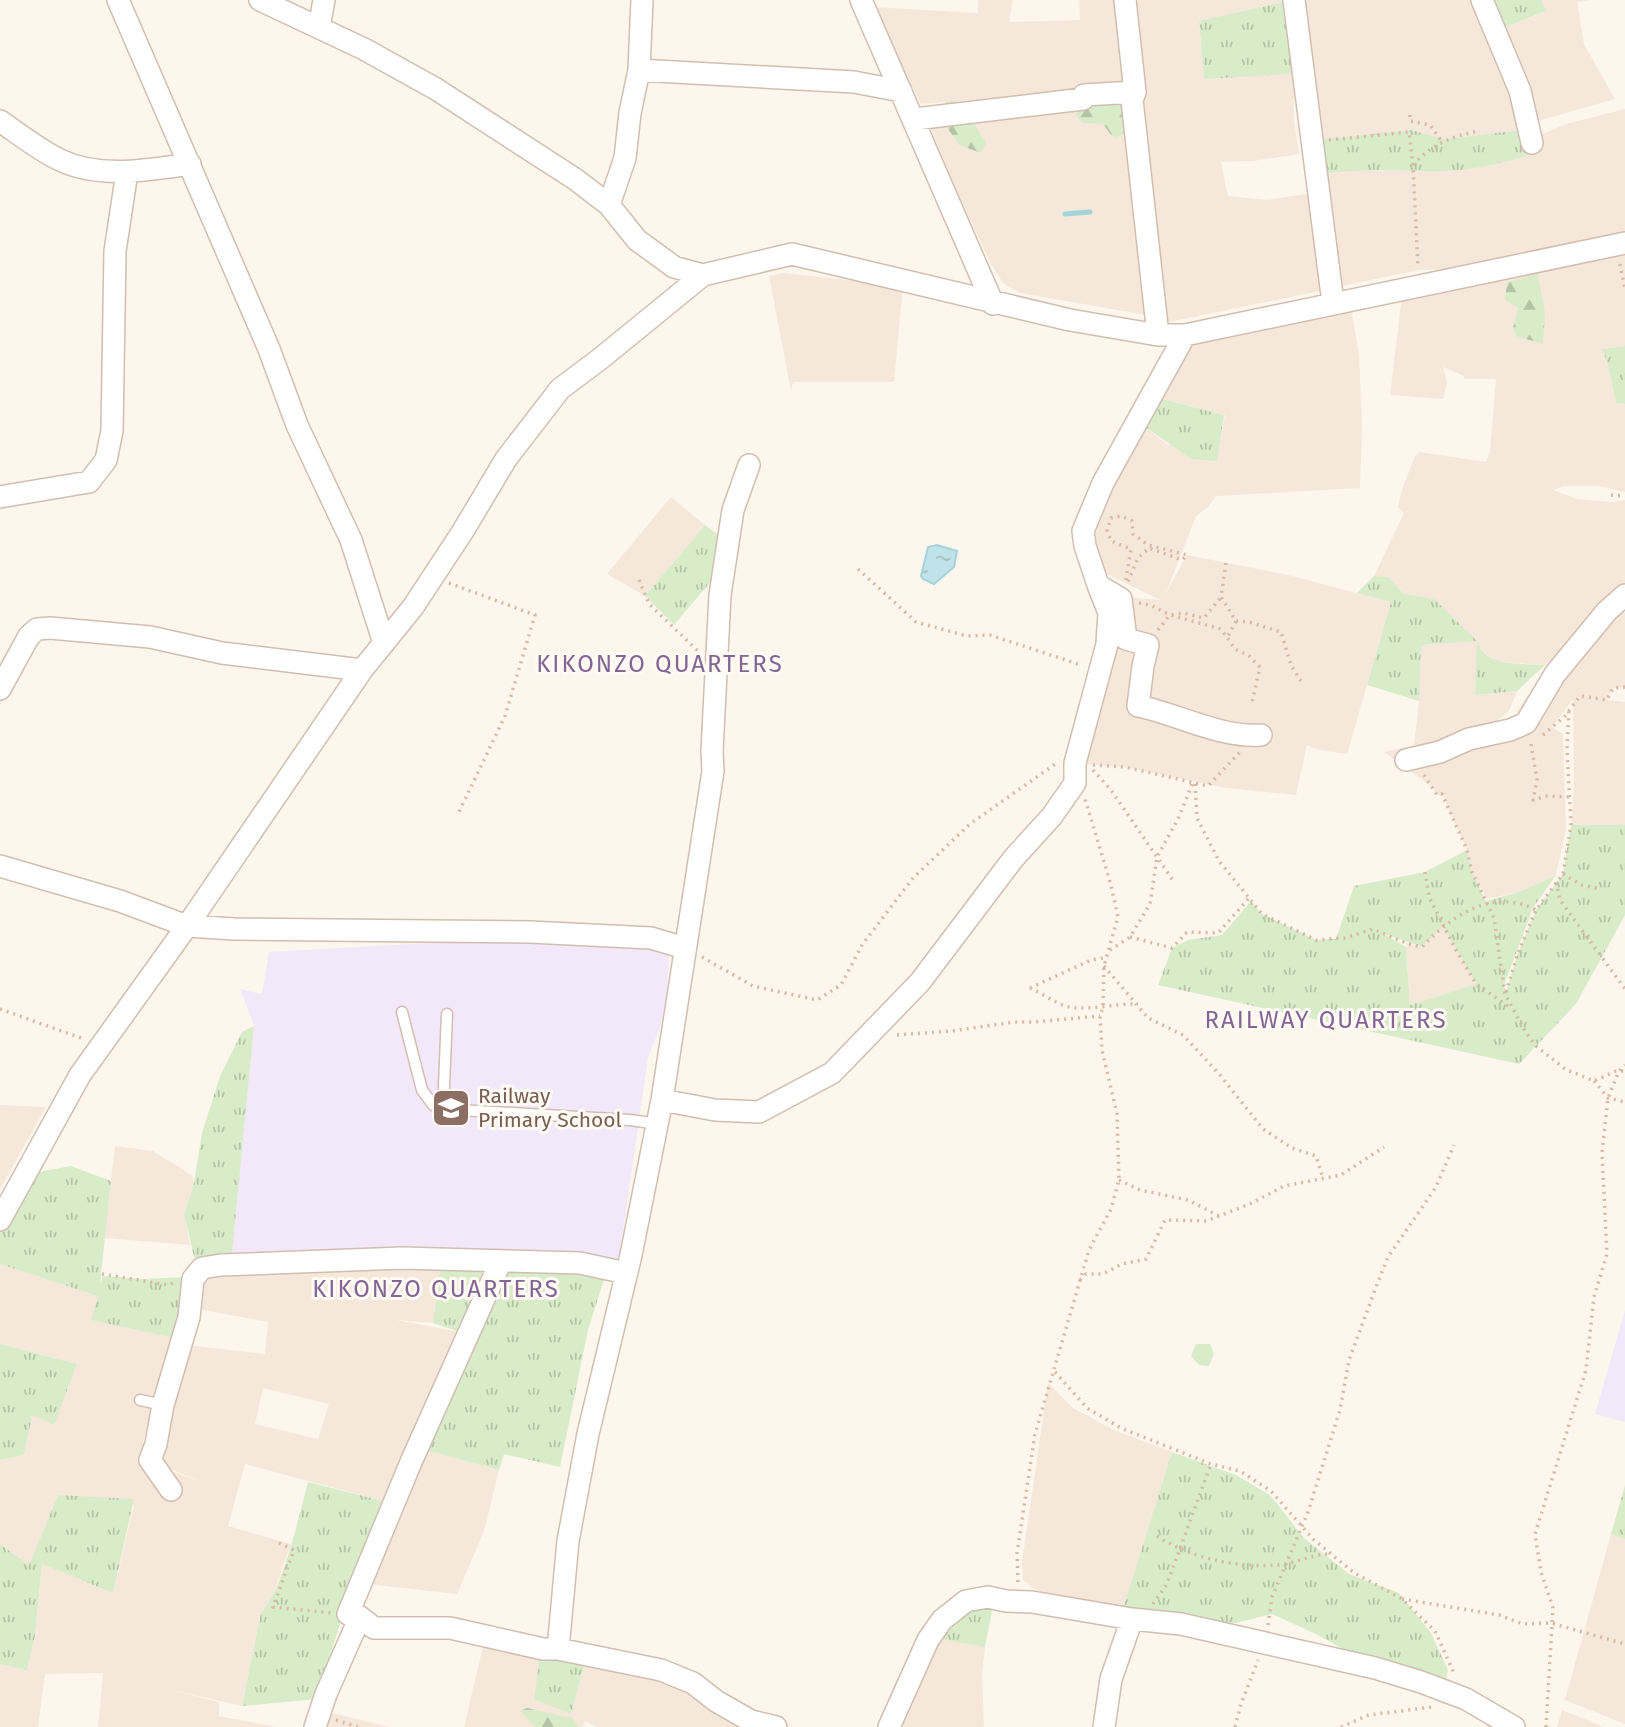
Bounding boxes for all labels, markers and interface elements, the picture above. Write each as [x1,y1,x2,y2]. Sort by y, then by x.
district label: KIKONZO QUARTERS [536,650,784,678]
district label: RAILWAY QUARTERS [1204,1006,1448,1034]
place label: Railway Primary School [478,1083,622,1133]
school or university icon: Railway Primary School [430,1087,472,1129]
district label: KIKONZO QUARTERS [312,1275,560,1303]

